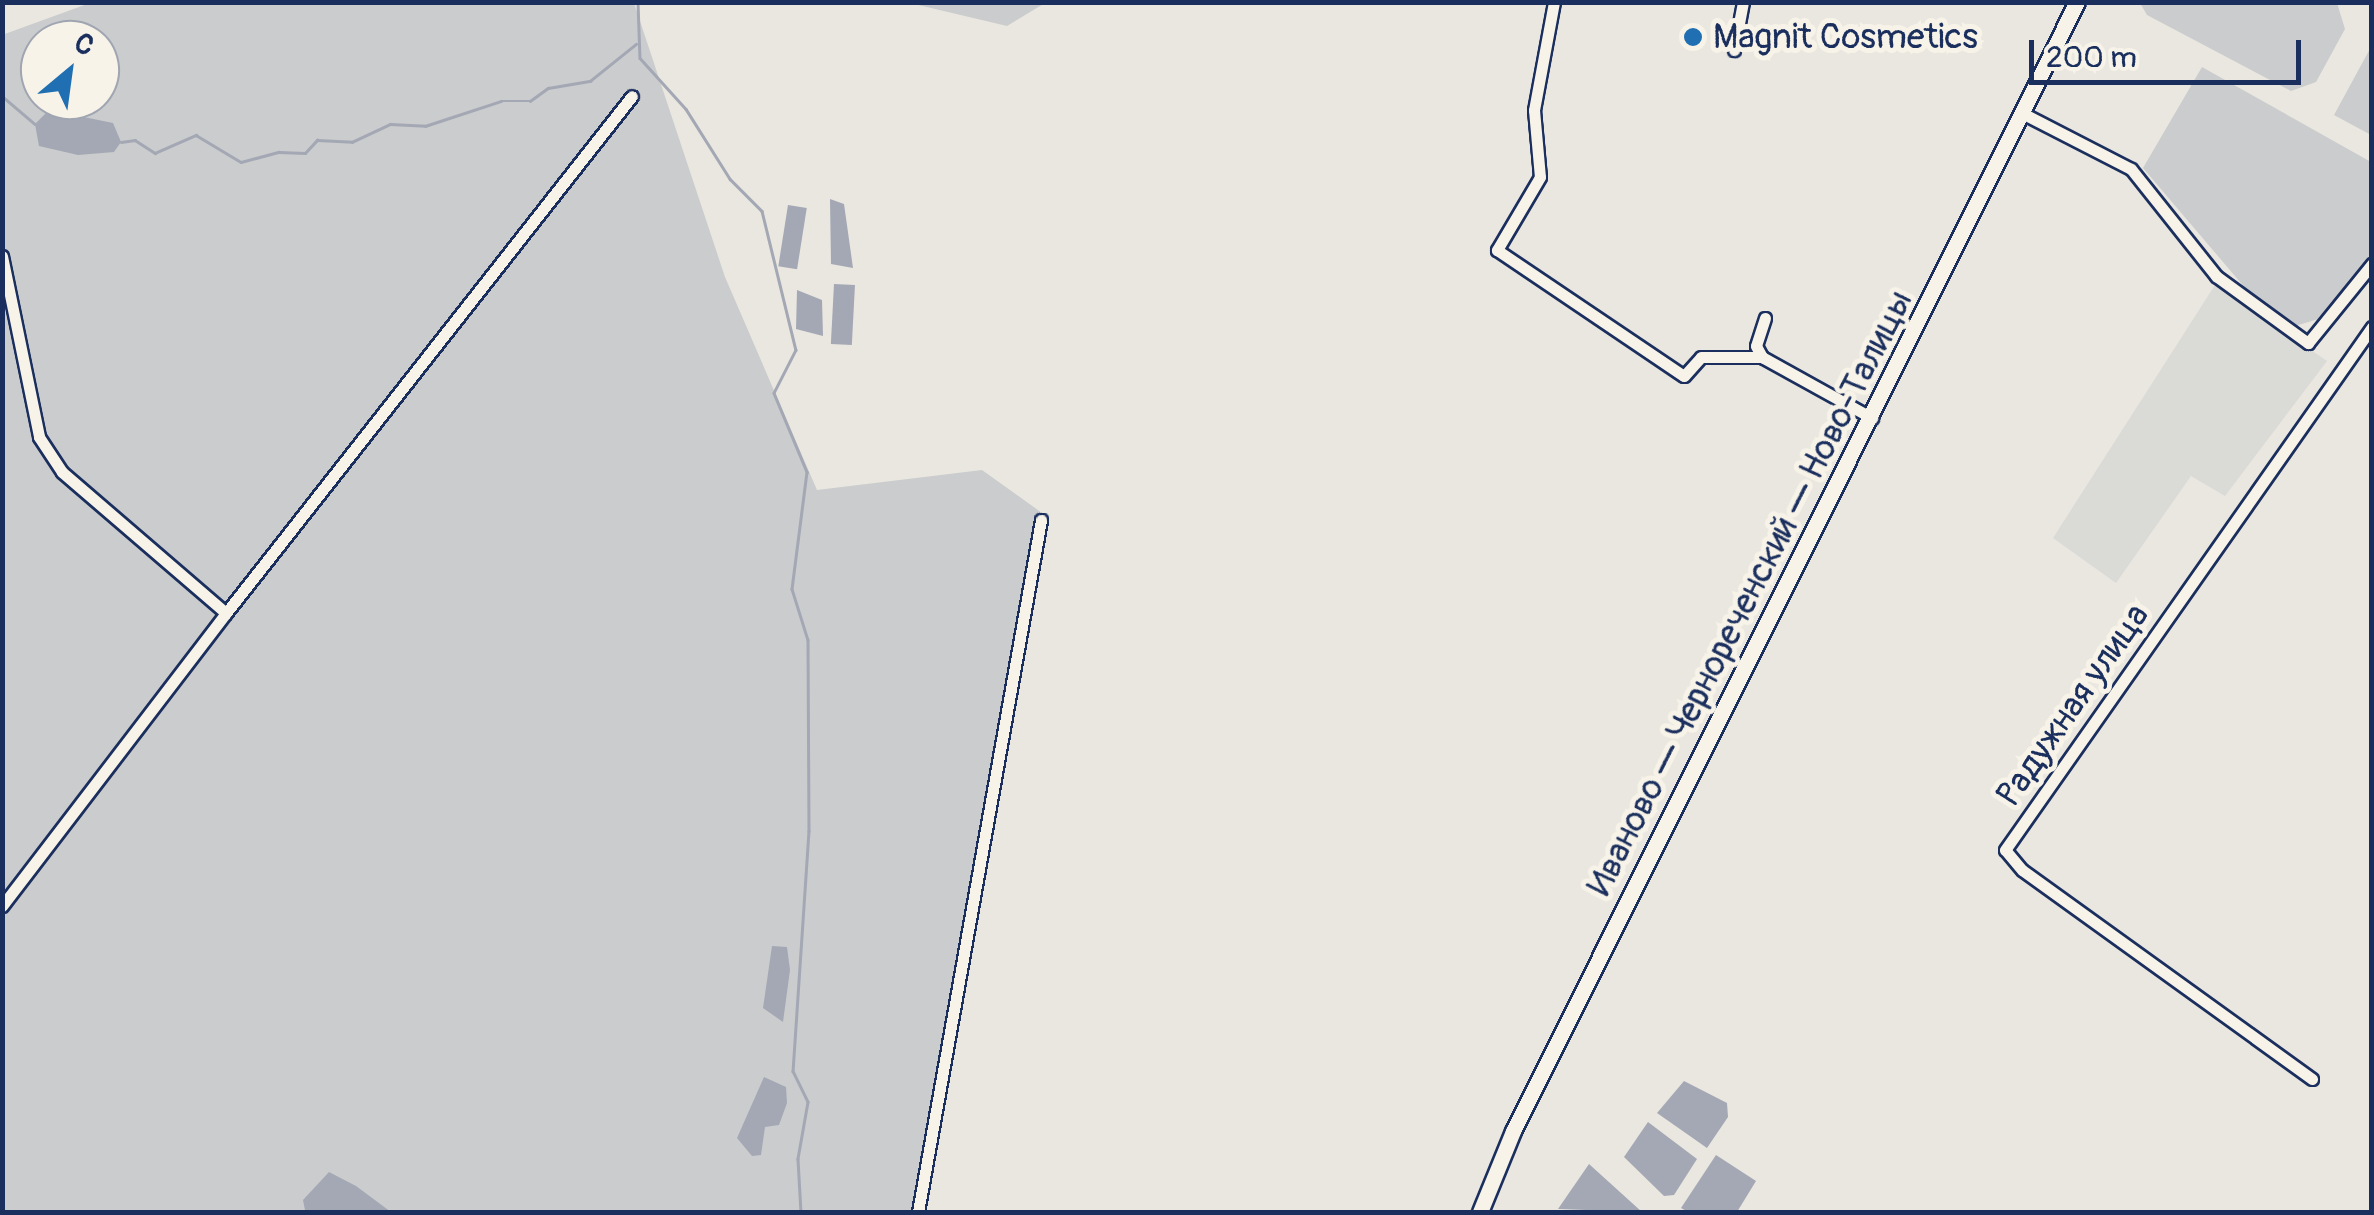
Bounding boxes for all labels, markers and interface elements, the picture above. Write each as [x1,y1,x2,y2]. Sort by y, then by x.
place label: Magnit Cosmetics [1713,16,1978,58]
north arrow [20,20,120,120]
scale bar [2034,20,2306,82]
text: С [68,26,100,65]
marker: Magnit Cosmetics [1682,26,1704,48]
text: 200 m [2046,39,2137,76]
street label: Иваново — Чернореченский — Ново-Талицы [1578,284,1922,902]
street label: Радужная улица [1988,596,2158,814]

